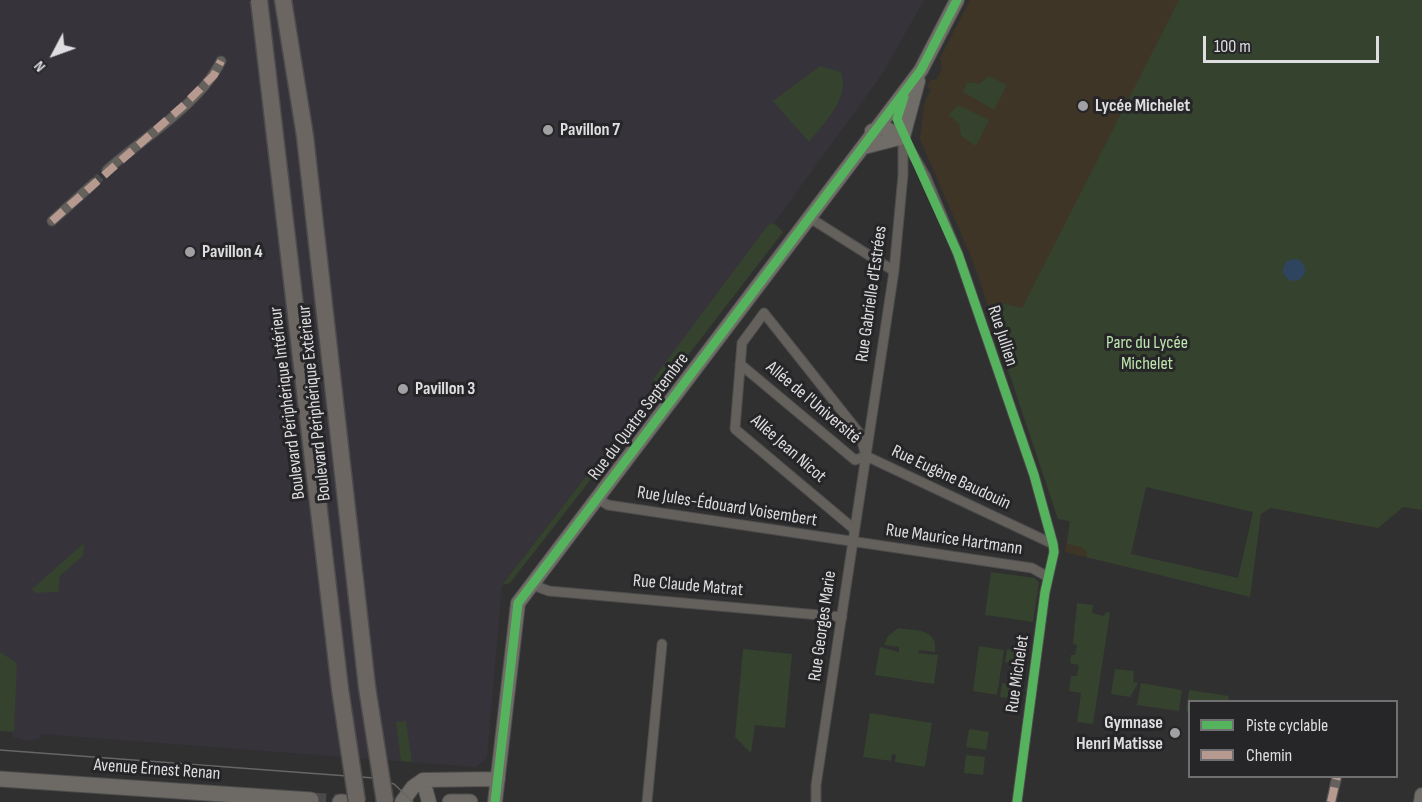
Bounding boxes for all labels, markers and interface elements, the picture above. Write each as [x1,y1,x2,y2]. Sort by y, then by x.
north arrow [24,24,84,84]
scale bar [1206,24,1382,62]
text: 100 m [1214,36,1251,57]
text: N [30,57,50,76]
place label: Lycée Michelet [1095,95,1190,117]
marker: Lycée Michelet [1076,99,1090,113]
place label: Pavillon 7 [560,119,620,141]
marker: Pavillon 7 [541,123,555,137]
street label: Rue Gabrielle d'Estrées [852,225,892,363]
place label: Pavillon 4 [202,241,263,263]
marker: Pavillon 4 [183,245,197,259]
street label: Rue Jullien [982,303,1022,369]
street label: Boulevard Périphérique Extérieur [294,304,336,502]
street label: Boulevard Périphérique Intérieur [265,305,311,501]
park label: Parc du Lycée Michelet [1106,332,1188,374]
street label: Rue du Quatre Septembre [584,349,694,485]
street label: Allée de l'Université [761,357,865,449]
place label: Pavillon 3 [415,378,475,400]
marker: Pavillon 3 [396,382,410,396]
street label: Allée Jean Nicot [746,410,830,488]
street label: Rue Eugène Baudouin [888,441,1014,515]
street label: Rue Jules-Édouard Voisembert [635,482,819,532]
street label: Rue Maurice Hartmann [884,520,1024,560]
street label: Rue Georges Marie [805,569,841,683]
street label: Rue Claude Matrat [632,570,744,602]
street label: Rue Michelet [1002,634,1034,714]
legend [1188,700,1398,778]
place label: Gymnase Henri Matisse [1076,712,1163,754]
text: Piste cyclable [1246,715,1328,736]
marker: Gymnase Henri Matisse [1168,726,1182,740]
text: Chemin [1246,745,1292,766]
street label: Avenue Ernest Renan [93,755,221,785]

